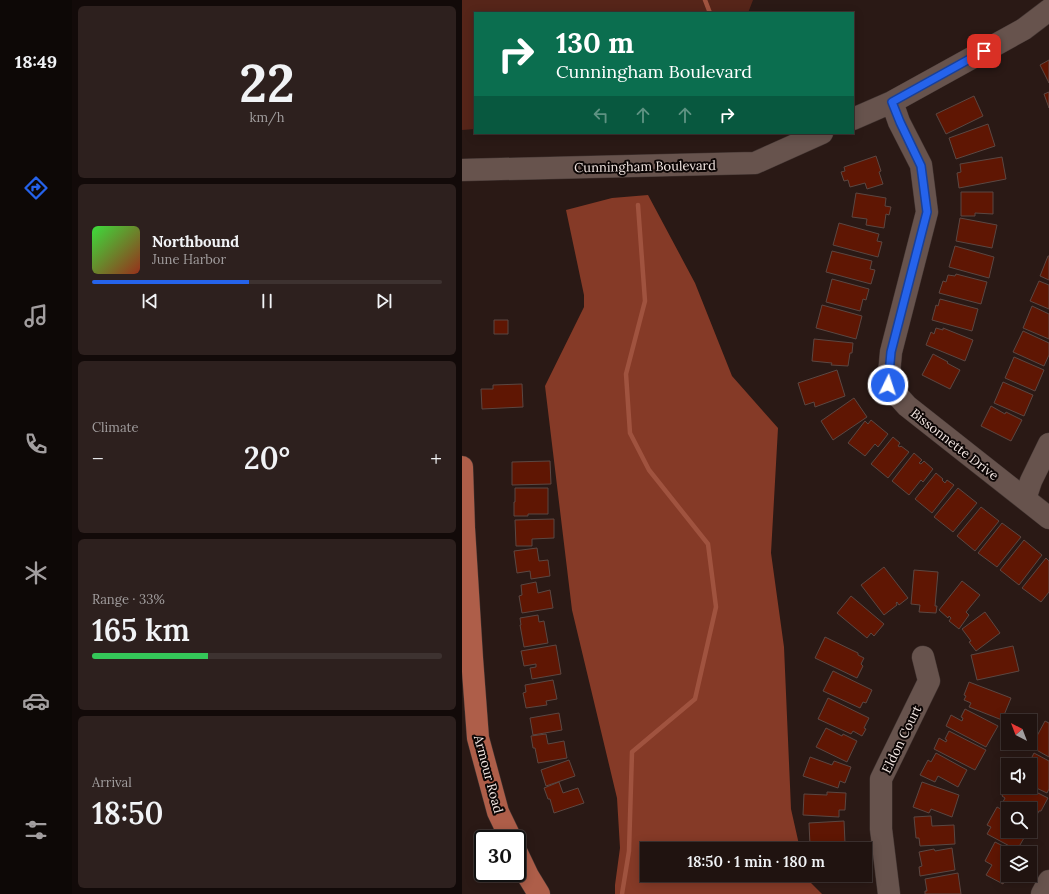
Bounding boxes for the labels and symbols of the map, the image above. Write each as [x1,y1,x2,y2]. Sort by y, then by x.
pin [967,34,1001,68]
street label: Cunningham Boulevard [574,157,716,176]
position arrow [867,364,909,406]
street label: Bissonnette Drive [907,405,1002,484]
street label: Eldon Court [878,702,925,776]
north arrow [1001,714,1037,750]
street label: Armour Road [470,732,507,815]
speed limit sign: 30 [474,830,526,882]

